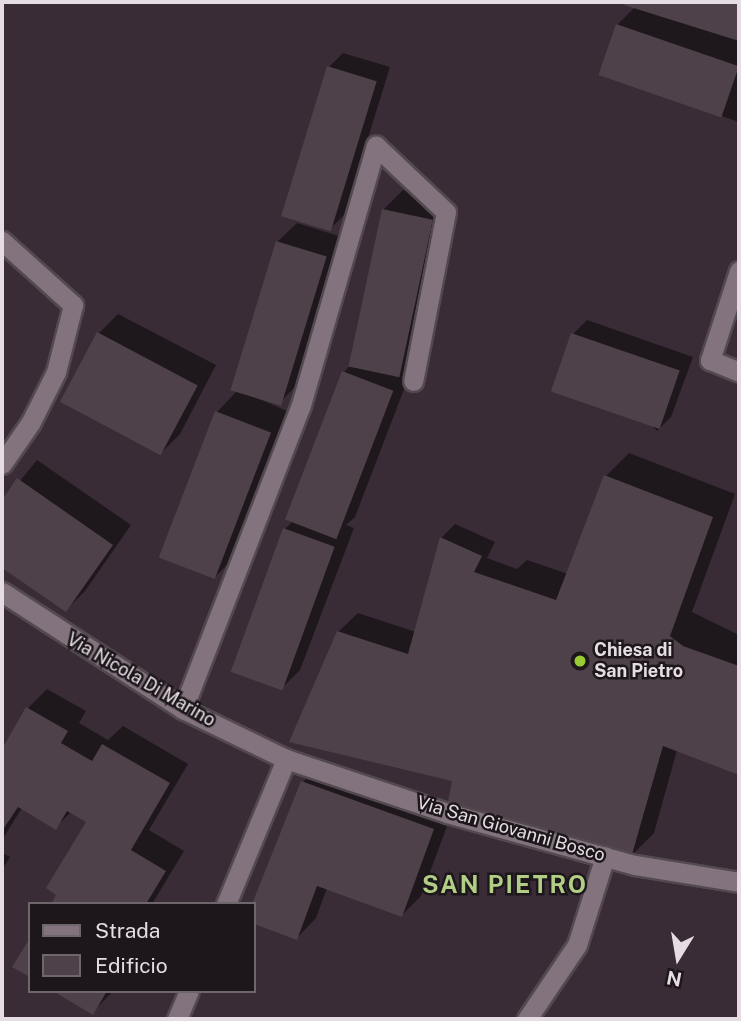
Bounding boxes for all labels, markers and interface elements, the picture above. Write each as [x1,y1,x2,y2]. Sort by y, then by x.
street label: Via Nicola Di Marino [63,629,219,731]
place label: Chiesa di San Pietro [594,640,683,682]
marker: Chiesa di San Pietro [572,653,588,669]
street label: Via San Giovanni Bosco [414,792,608,866]
district label: SAN PIETRO [423,871,587,899]
legend [28,902,256,993]
text: Strada [95,918,160,943]
north arrow [643,923,713,993]
text: Edificio [95,953,168,978]
text: N [665,966,683,991]

